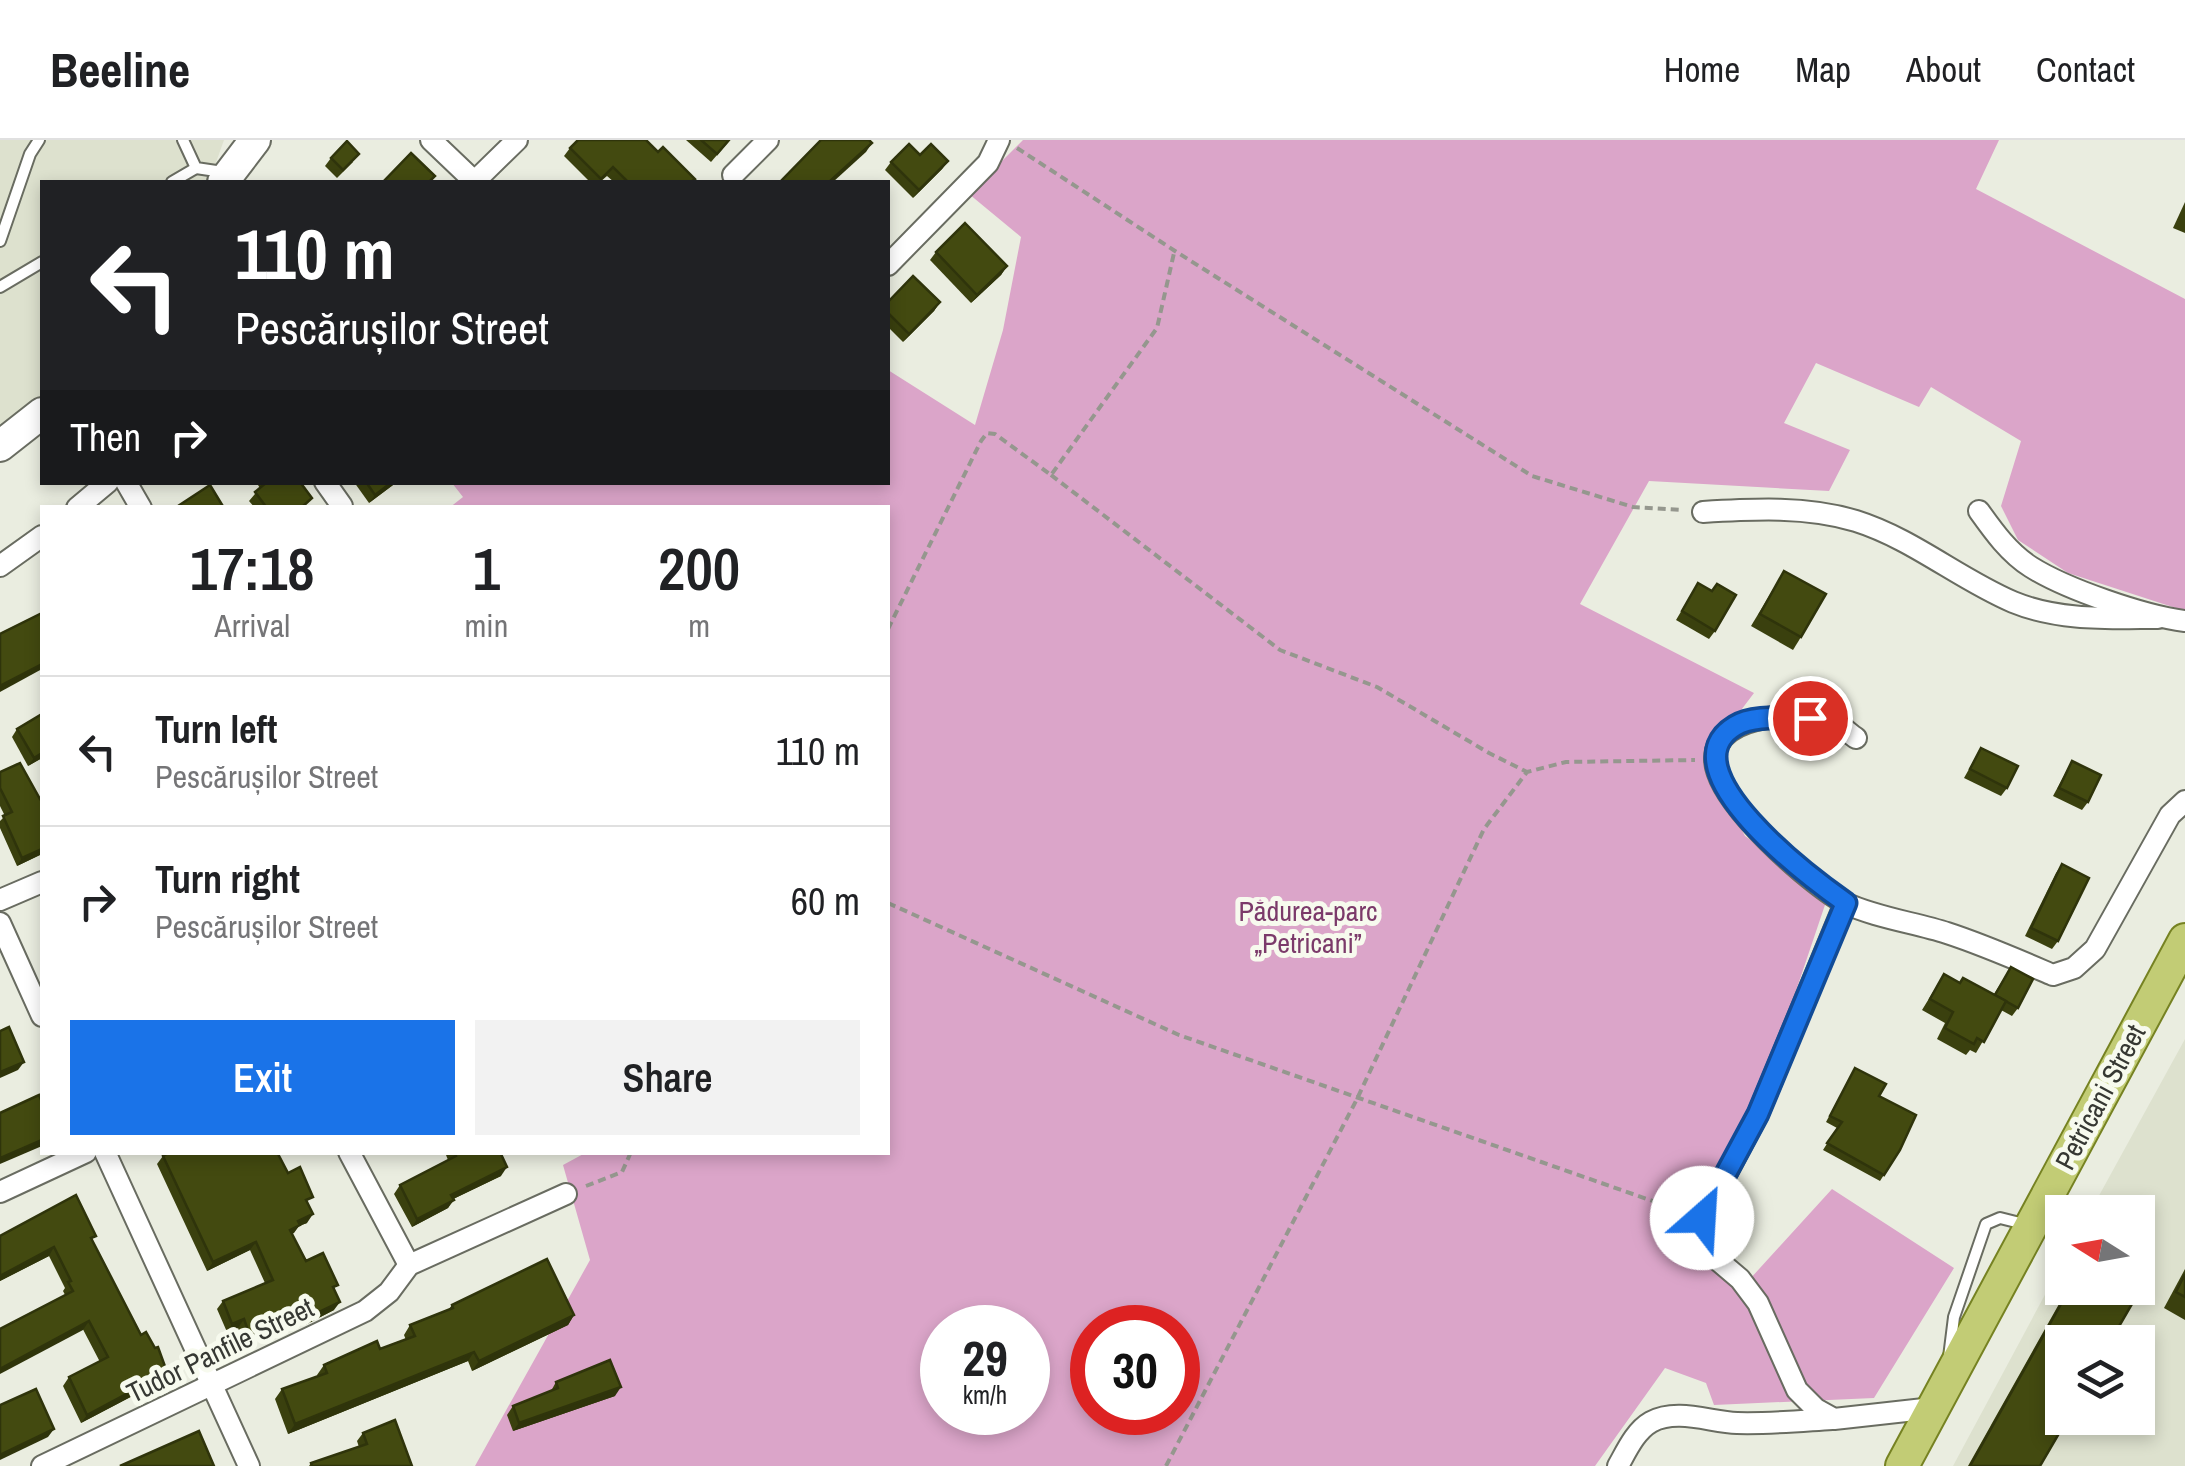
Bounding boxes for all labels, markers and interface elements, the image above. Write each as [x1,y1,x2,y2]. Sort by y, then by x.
text: Beeline [50,37,190,102]
text: Home [1664,46,1740,93]
text: Map [1795,46,1851,93]
text: About [1906,46,1981,93]
text: Contact [2036,46,2135,93]
text: 110 m [235,207,395,301]
icon: left [70,220,200,350]
text: Pescărușilor Street [235,297,549,358]
icon: right [161,410,216,465]
text: Then [70,412,141,463]
text: 17:18 [190,528,315,609]
text: 1 [473,528,500,609]
text: 200 [658,528,740,609]
text: Arrival [214,604,290,647]
text: min [465,604,508,647]
text: m [688,604,710,647]
pin [1768,676,1853,761]
icon: arrive [1783,691,1838,746]
text: Turn left [155,704,277,755]
icon: left [70,724,125,779]
text: 110 m [776,726,860,777]
text: Pescărușilor Street [155,755,378,798]
text: Turn right [155,854,300,905]
icon: right [70,874,125,929]
text: 60 m [791,876,860,927]
park label: Pădurea-parc „Petricani” [1238,892,1378,962]
text: Pescărușilor Street [155,905,378,948]
street label: Petricani Street [2046,1018,2154,1176]
button: Exit [70,1020,455,1135]
button: Share [475,1020,860,1135]
position arrow [1650,1166,1754,1270]
north arrow [2045,1195,2155,1305]
map controls [2045,1195,2155,1435]
street label: Tudor Panfile Street [120,1288,320,1412]
speed limit sign: 30 [1070,1305,1200,1435]
text: 29 [962,1324,1008,1392]
button: layers [2045,1325,2155,1435]
text: km/h [963,1378,1007,1412]

